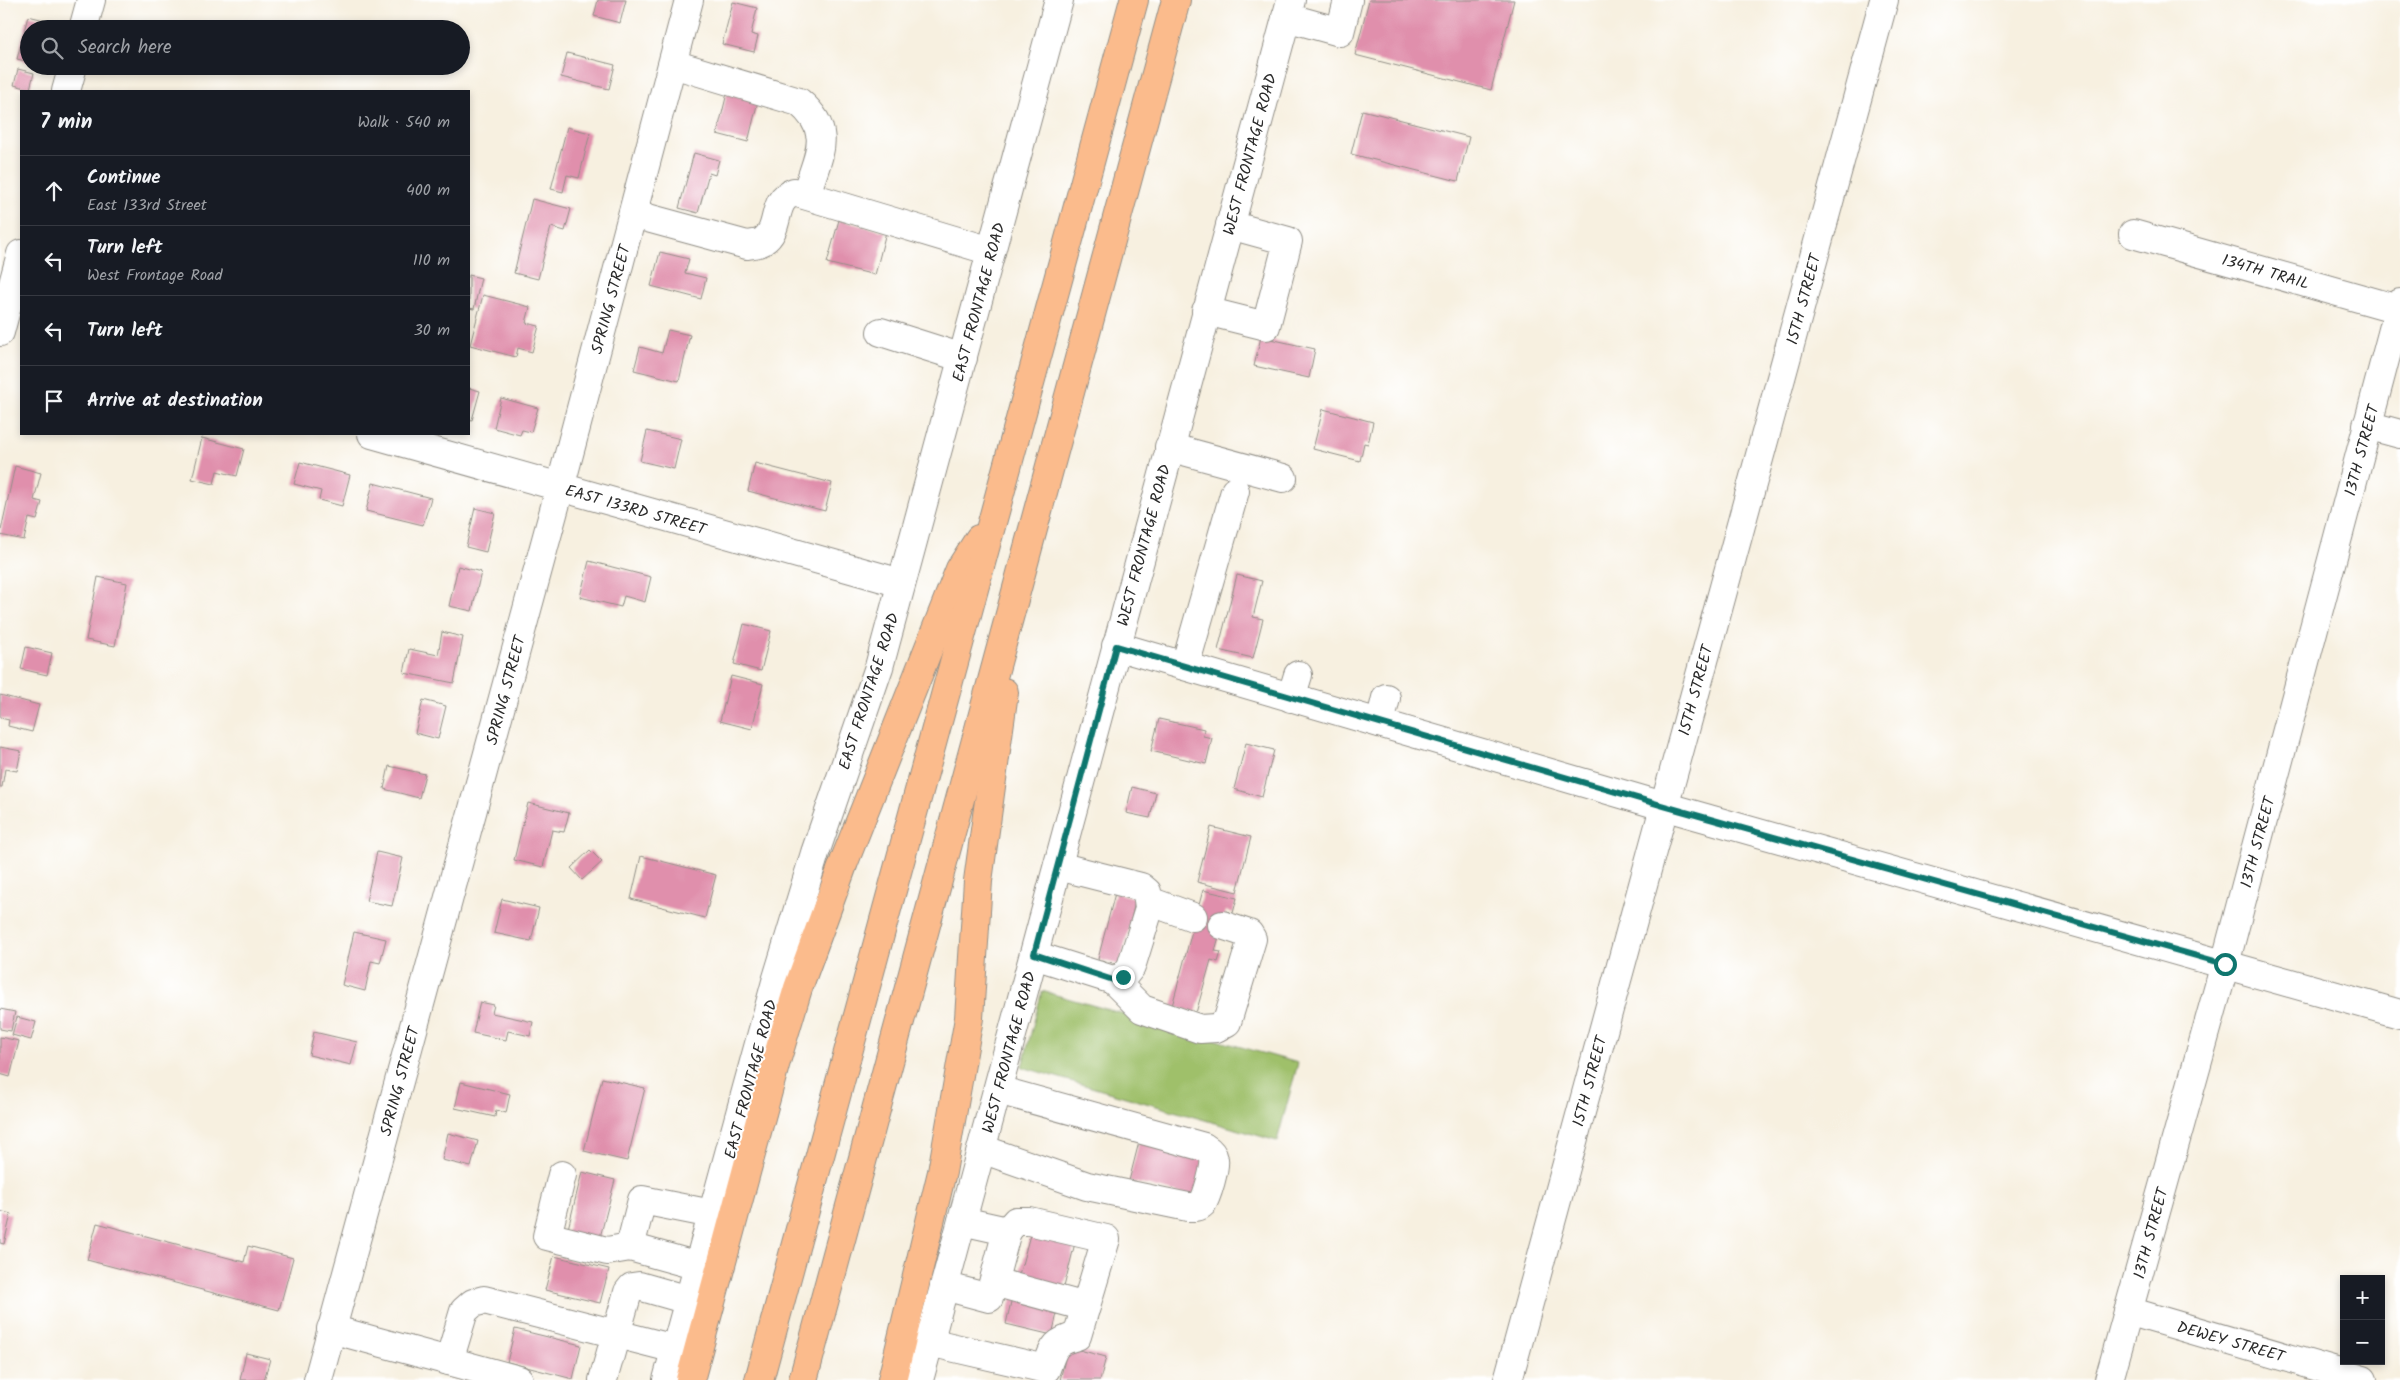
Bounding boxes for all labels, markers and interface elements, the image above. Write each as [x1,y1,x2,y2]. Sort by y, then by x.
search box [20,20,470,75]
text: Search here [78,33,172,63]
icon: search [38,34,66,62]
street label: WEST FRONTAGE ROAD [1217,71,1284,238]
text: 7 min [40,106,92,139]
text: Walk · 540 m [357,110,450,135]
text: Continue [87,163,160,193]
icon: ahead [40,177,68,205]
text: 400 m [406,178,450,203]
text: East 133rd Street [87,193,207,218]
street label: EAST FRONTAGE ROAD [946,220,1013,385]
text: Turn left [87,233,162,263]
street label: SPRING STREET [585,241,638,357]
icon: left [40,247,68,275]
text: 110 m [413,248,450,273]
street label: 134TH TRAIL [2219,248,2312,297]
street label: 15TH STREET [1780,250,1829,348]
text: West Frontage Road [87,263,223,288]
text: Turn left [87,316,162,346]
icon: left [40,317,68,345]
text: 30 m [414,318,450,343]
text: Arrive at destination [87,386,263,416]
icon: arrive [40,387,68,415]
street label: 13TH STREET [2338,401,2387,499]
street label: WEST FRONTAGE ROAD [1111,462,1178,629]
street label: EAST 133RD STREET [562,478,710,543]
street label: EAST FRONTAGE ROAD [832,610,907,773]
street label: SPRING STREET [480,632,533,748]
street label: 15TH STREET [1672,641,1721,739]
street label: 13TH STREET [2234,793,2283,891]
route start [2214,953,2237,976]
route end [1112,966,1135,989]
street label: WEST FRONTAGE ROAD [976,969,1043,1136]
street label: EAST FRONTAGE ROAD [718,997,785,1162]
street label: SPRING STREET [374,1023,427,1139]
street label: 15TH STREET [1566,1032,1615,1130]
street label: 13TH STREET [2127,1184,2176,1282]
map controls [2340,1275,2385,1365]
button: + [2340,1275,2385,1320]
street label: DEWEY STREET [2174,1315,2289,1370]
button: − [2340,1320,2385,1365]

